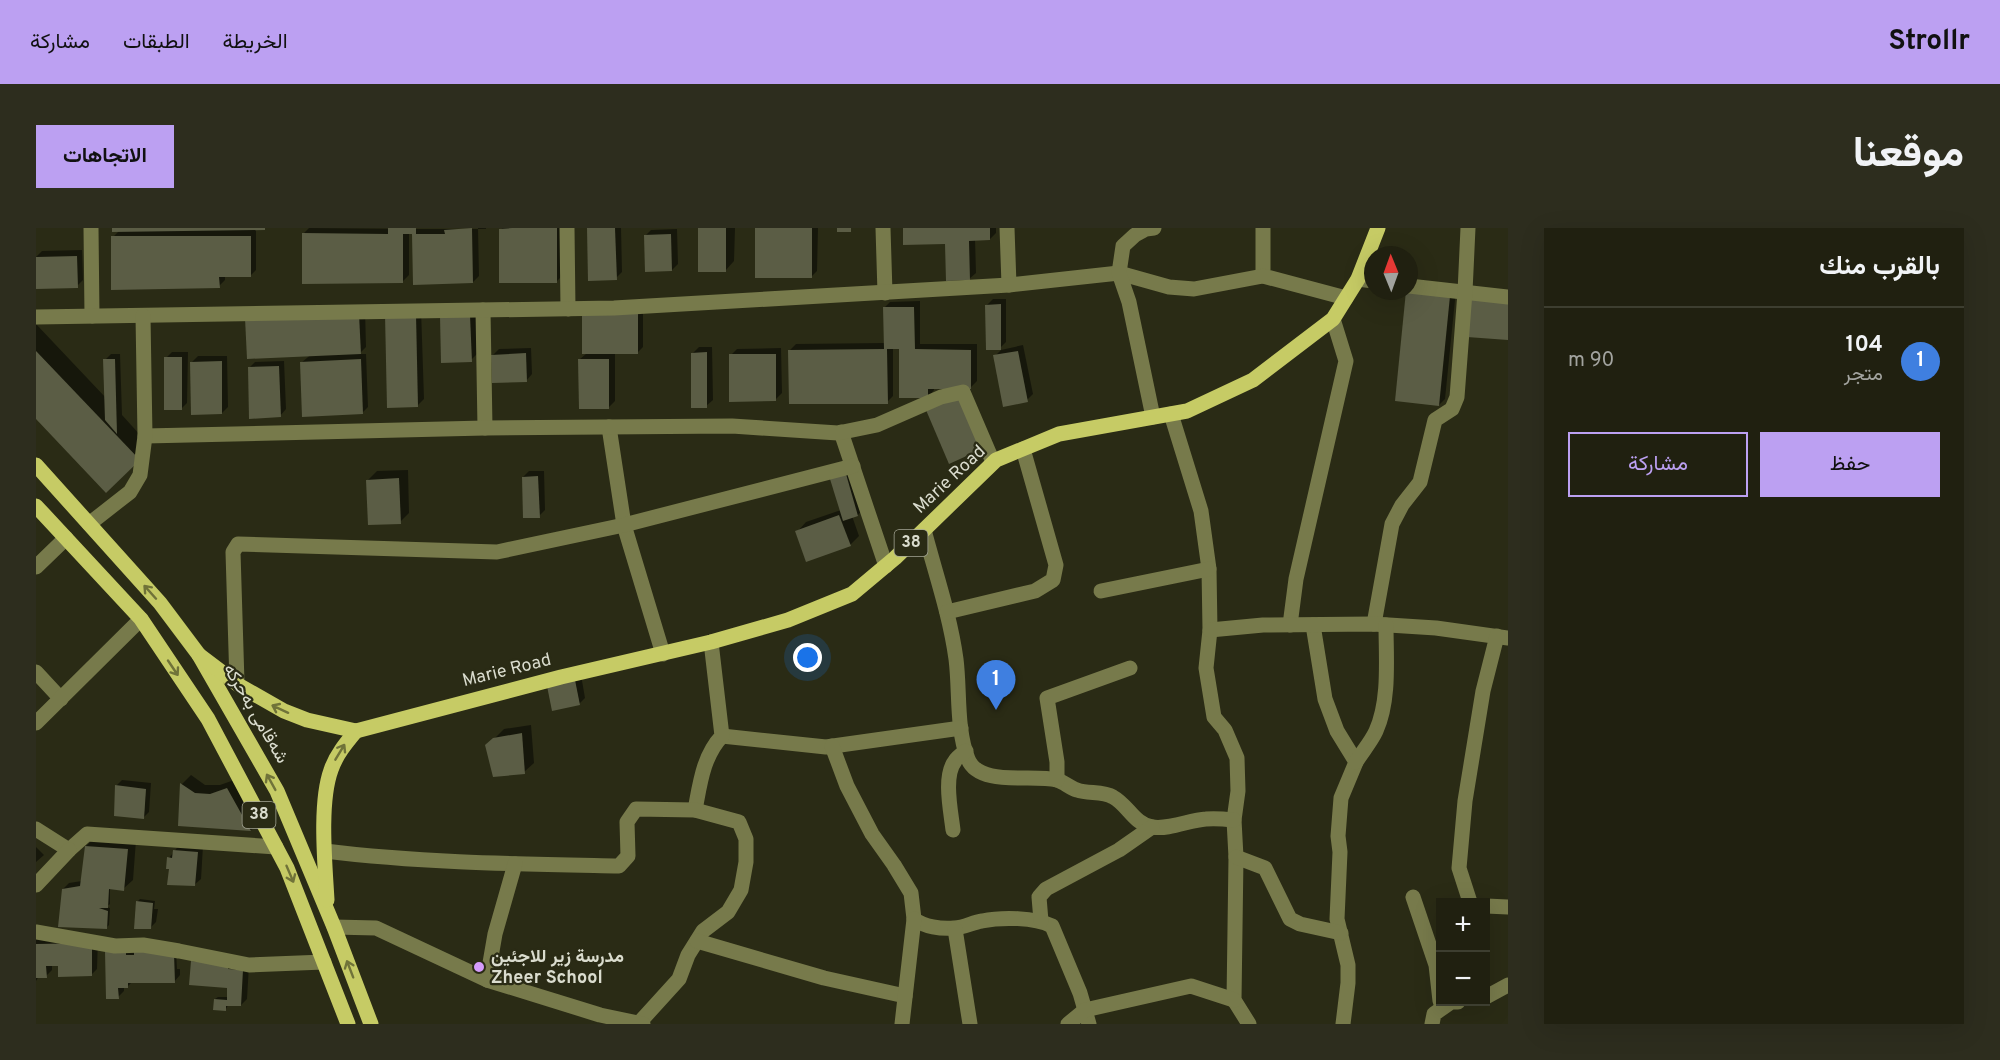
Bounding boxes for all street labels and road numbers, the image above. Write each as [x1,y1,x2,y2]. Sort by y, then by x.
street label: Marie Road [909,441,991,519]
road number: 38 [894,530,928,556]
street label: Marie Road [460,649,554,693]
street label: شەقامی بەحرکە [217,660,293,768]
road number: 38 [242,802,276,828]

